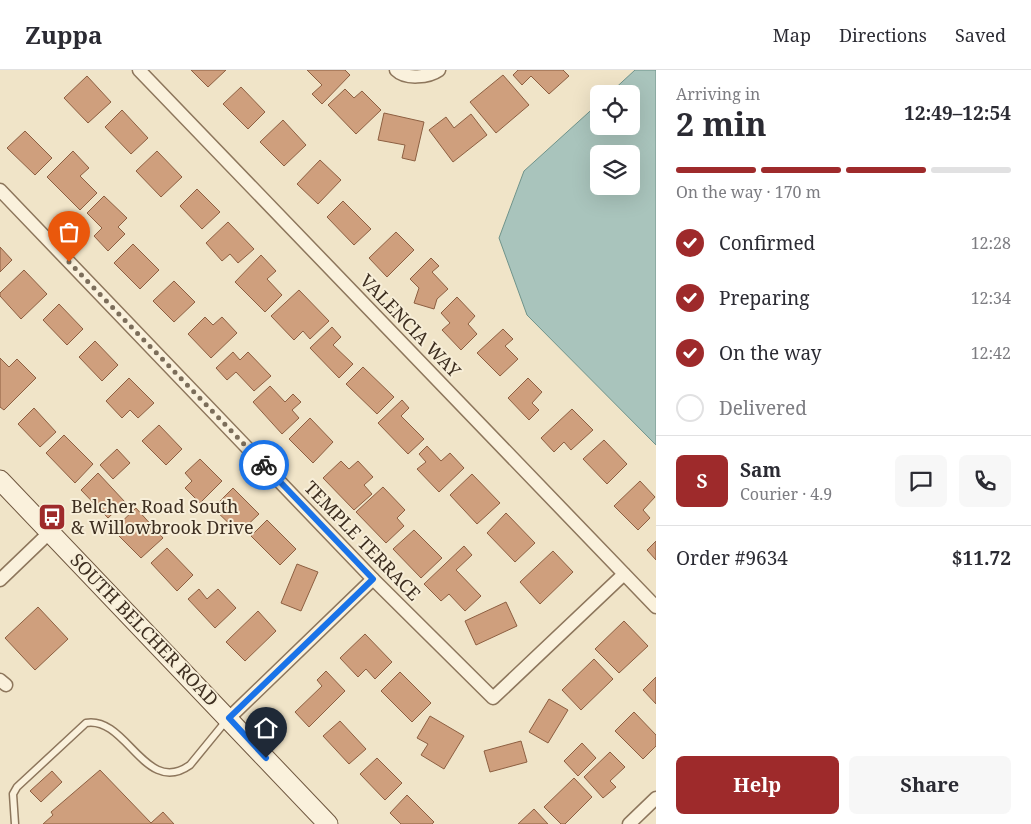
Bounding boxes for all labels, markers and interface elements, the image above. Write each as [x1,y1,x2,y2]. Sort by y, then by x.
text: Zuppa [25,18,102,51]
text: Map [773,23,811,47]
text: Directions [839,23,927,47]
text: Saved [955,23,1006,47]
text: Arriving in [676,83,760,105]
map controls [590,85,640,195]
button: locate [590,85,640,135]
text: 12:49–12:54 [904,100,1011,126]
text: 2 min [676,102,767,145]
button: layers [590,145,640,195]
text: On the way · 170 m [676,181,821,203]
pin [48,211,90,262]
icon: bag [55,218,83,246]
icon: check [676,229,704,257]
text: Confirmed [719,230,815,256]
text: 12:28 [971,232,1011,254]
street label: VALENCIA WAY [355,268,467,383]
icon: check [676,284,704,312]
text: Preparing [719,285,809,311]
text: 12:34 [971,287,1011,309]
icon: check [676,339,704,367]
text: On the way [719,340,822,366]
text: 12:42 [971,342,1011,364]
text: Delivered [719,395,807,421]
courier [239,440,289,490]
icon: bike [250,451,278,479]
button: chat [895,455,947,507]
button: phone [959,455,1011,507]
text: Sam [740,457,781,483]
text: S [696,468,708,494]
street label: TEMPLE TERRACE [299,475,426,605]
text: Courier · 4.9 [740,483,832,505]
place label: Belcher Road South & Willowbrook Drive [71,494,254,539]
bus stop icon: Belcher Road South & Willowbrook Drive [37,502,67,532]
text: Order #9634 [676,545,788,571]
text: $11.72 [952,545,1011,571]
street label: SOUTH BELCHER ROAD [65,548,224,711]
pin [245,707,287,758]
icon: home [252,714,280,742]
button: Help [676,756,839,814]
button: Share [849,756,1011,814]

